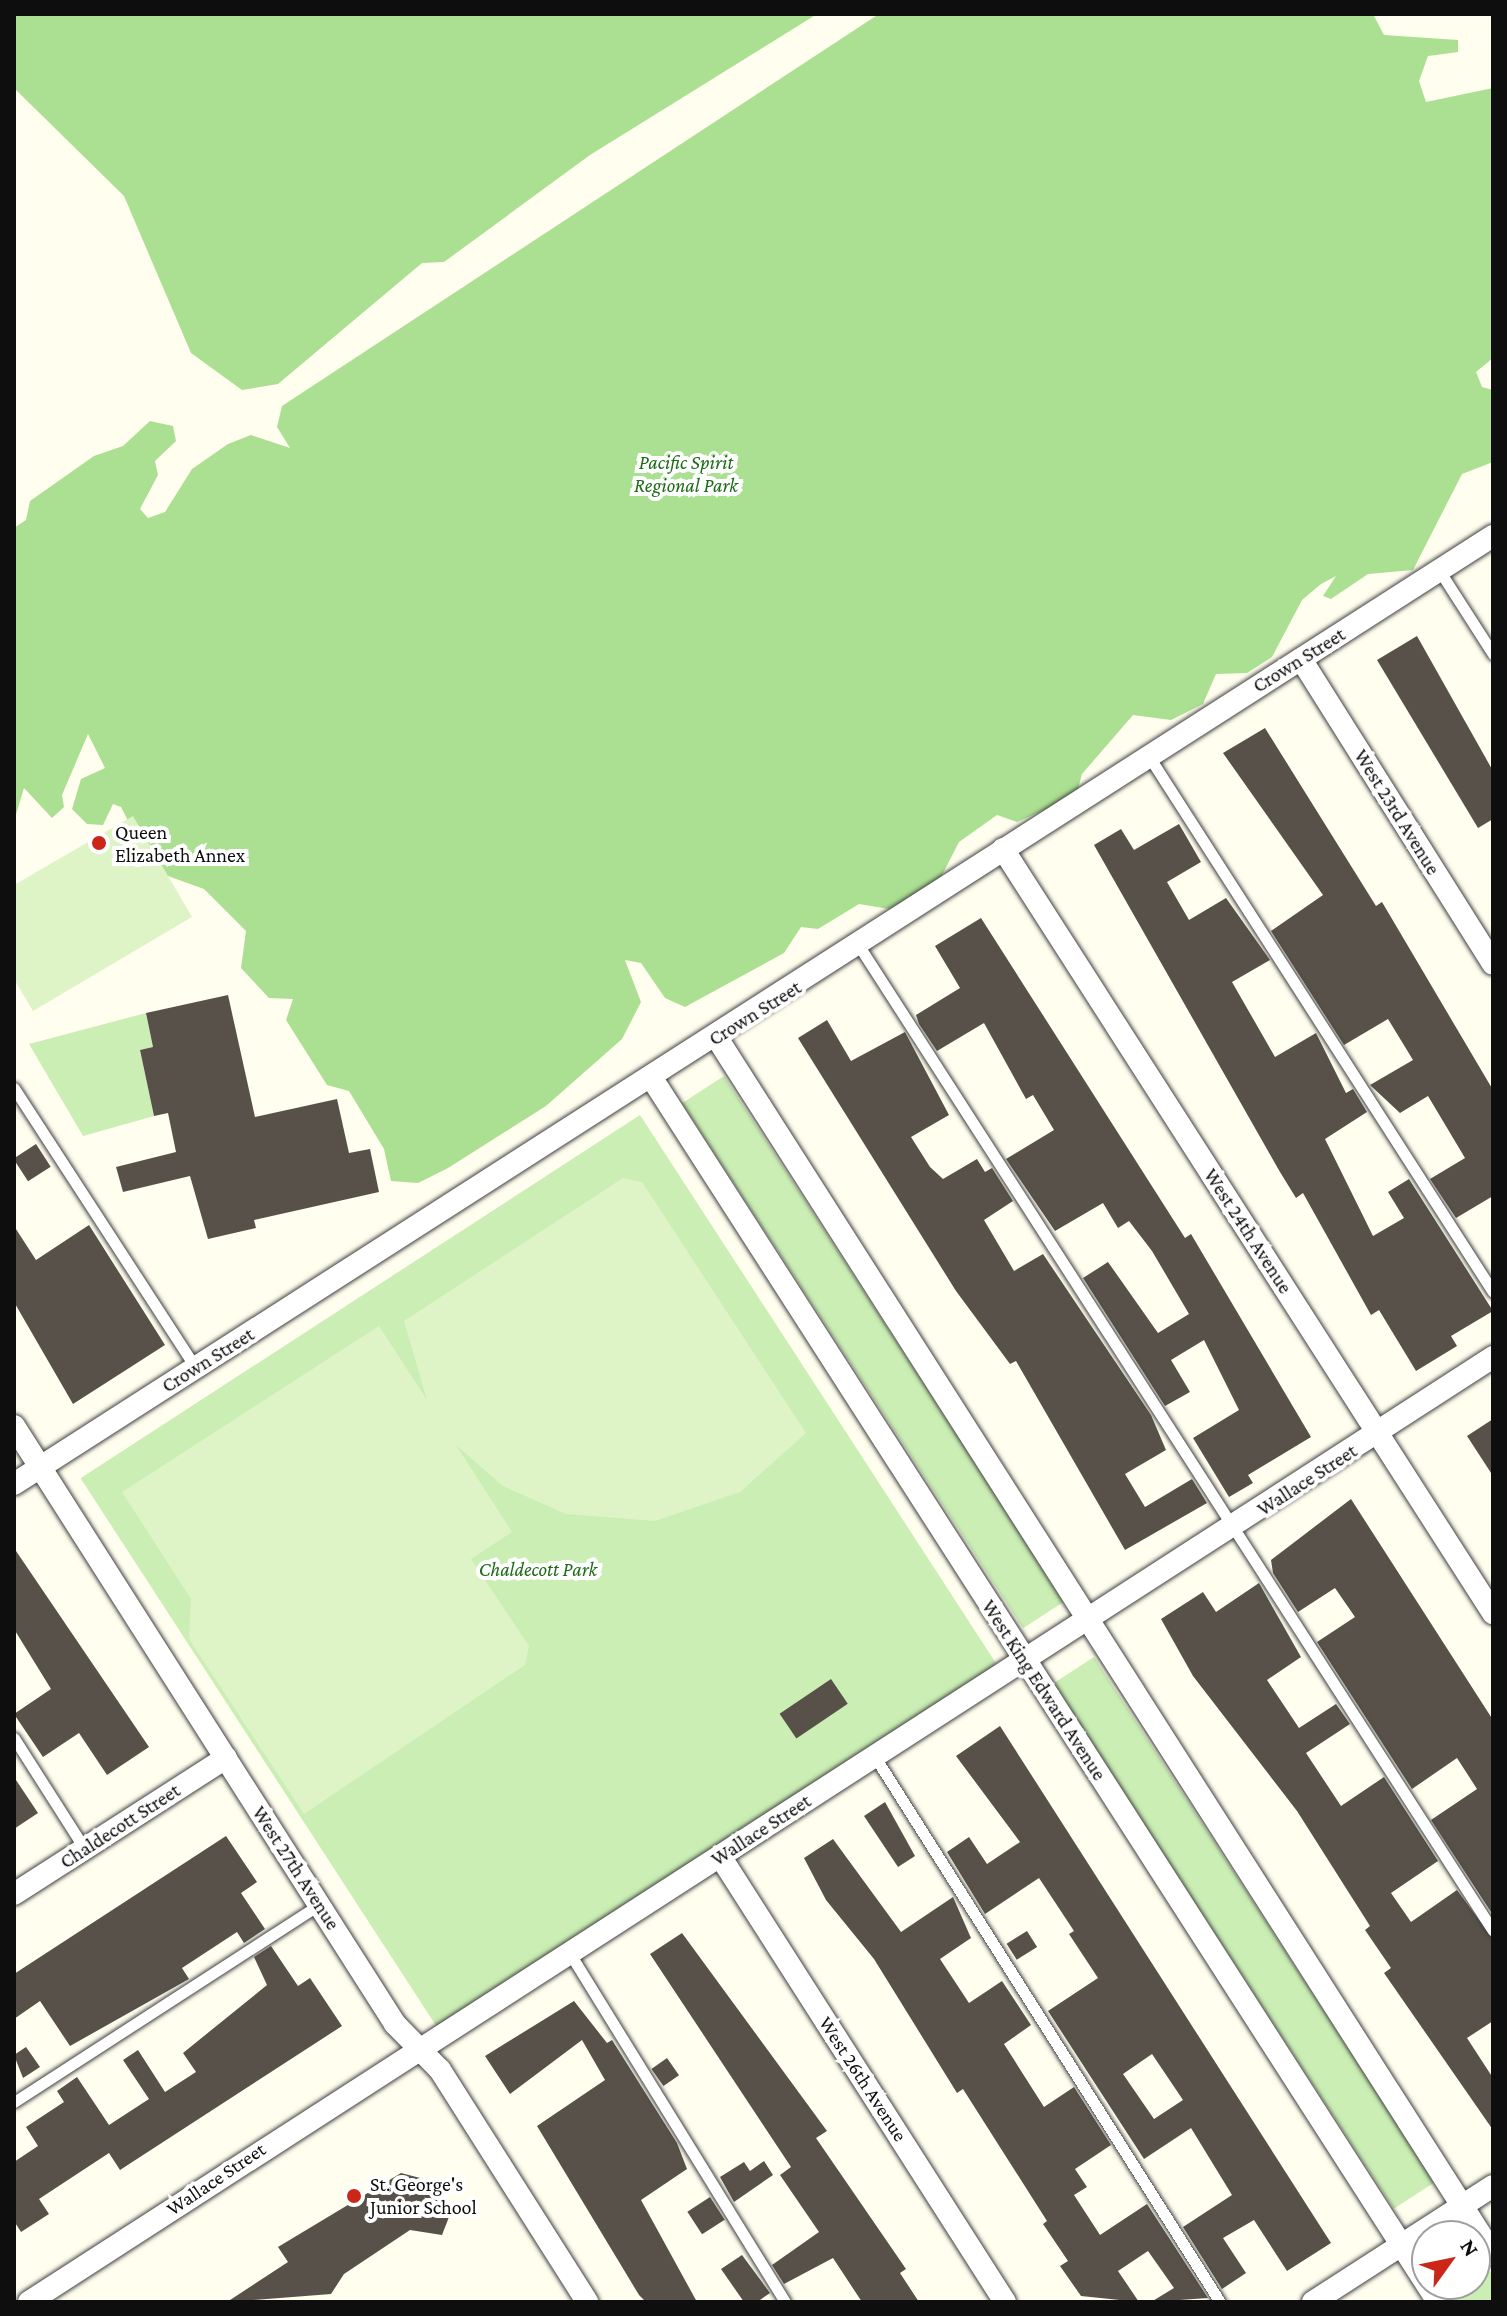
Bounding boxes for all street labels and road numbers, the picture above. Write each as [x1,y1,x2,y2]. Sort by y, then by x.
street label: Crown Street [1248,622,1350,698]
street label: West 23rd Avenue [1349,745,1445,879]
street label: Crown Street [704,975,806,1051]
street label: West 24th Avenue [1199,1164,1297,1298]
street label: Crown Street [157,1322,259,1398]
street label: Wallace Street [1253,1439,1361,1521]
street label: West King Edward Avenue [977,1595,1111,1785]
street label: Chaldecott Street [55,1778,185,1874]
street label: Wallace Street [707,1789,815,1871]
street label: West 27th Avenue [247,1802,345,1934]
street label: West 26th Avenue [814,2012,912,2146]
street label: Wallace Street [162,2137,270,2221]

